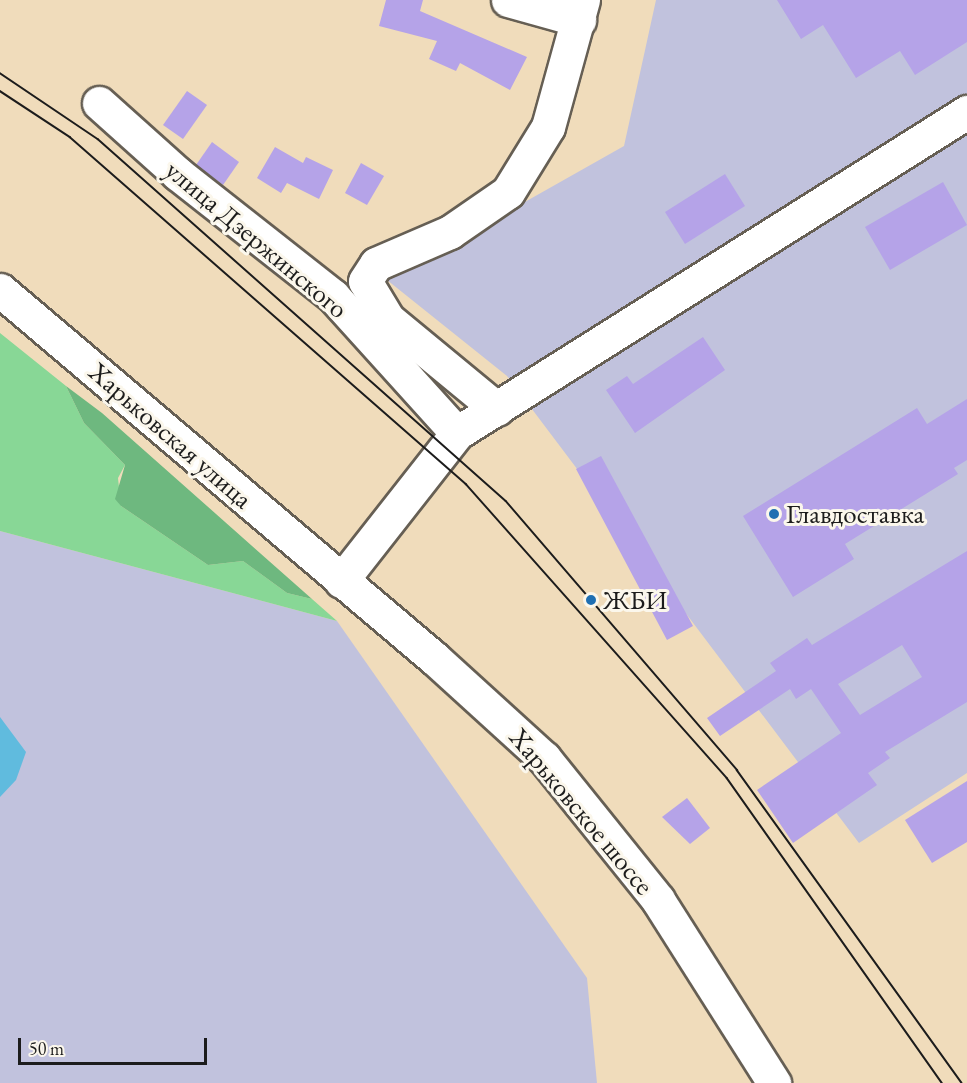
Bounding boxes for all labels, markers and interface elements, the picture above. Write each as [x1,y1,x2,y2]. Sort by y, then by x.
street label: улица Дзержинского [159,153,355,325]
street label: Харьковская улица [83,355,259,515]
place label: Главдоставка [786,498,924,530]
marker: Главдоставка [767,507,781,521]
place label: ЖБИ [603,584,667,616]
marker: ЖБИ [584,593,598,607]
street label: Харьковское шоссе [503,721,661,901]
scale bar [21,1026,210,1064]
text: 50 m [29,1037,64,1060]

